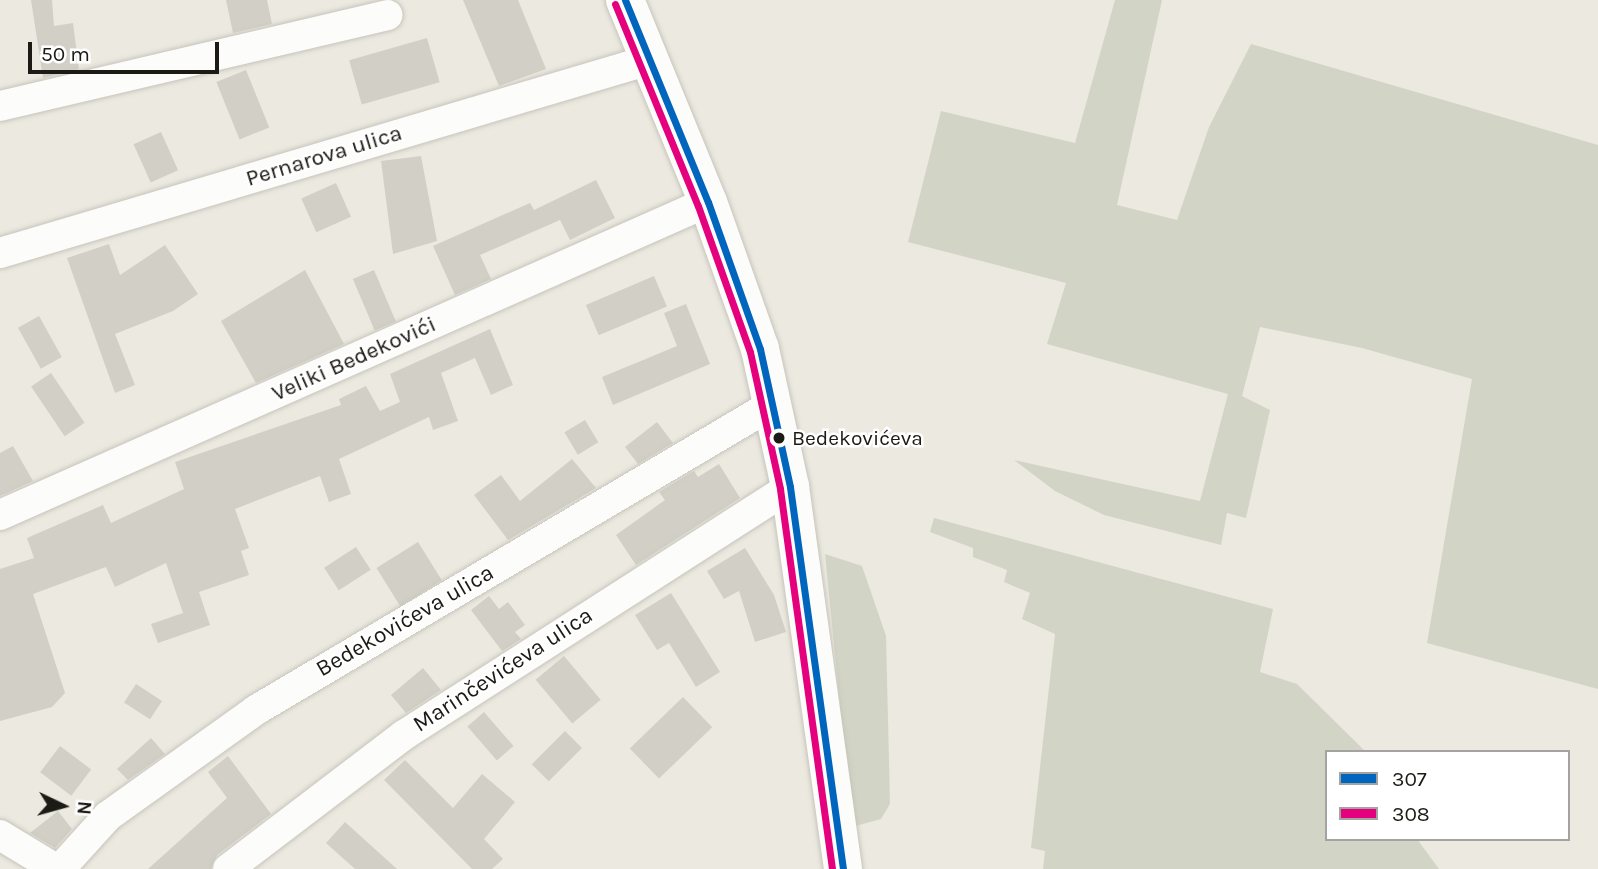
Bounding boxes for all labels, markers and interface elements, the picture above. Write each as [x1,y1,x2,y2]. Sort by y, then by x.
scale bar [32,28,222,72]
text: 50 m [41,42,90,66]
street label: Pernarova ulica [243,119,405,193]
street label: Veliki Bedekovići [268,310,440,408]
place label: Bedekovićeva [792,425,923,451]
marker: Bedekovićeva [772,431,786,445]
street label: Bedekovićeva ulica [311,559,499,683]
street label: Marinčevićeva ulica [408,602,598,738]
legend [1325,750,1570,841]
text: 307 [1392,767,1427,791]
north arrow [28,771,98,841]
text: N [72,800,95,816]
text: 308 [1392,802,1430,826]

